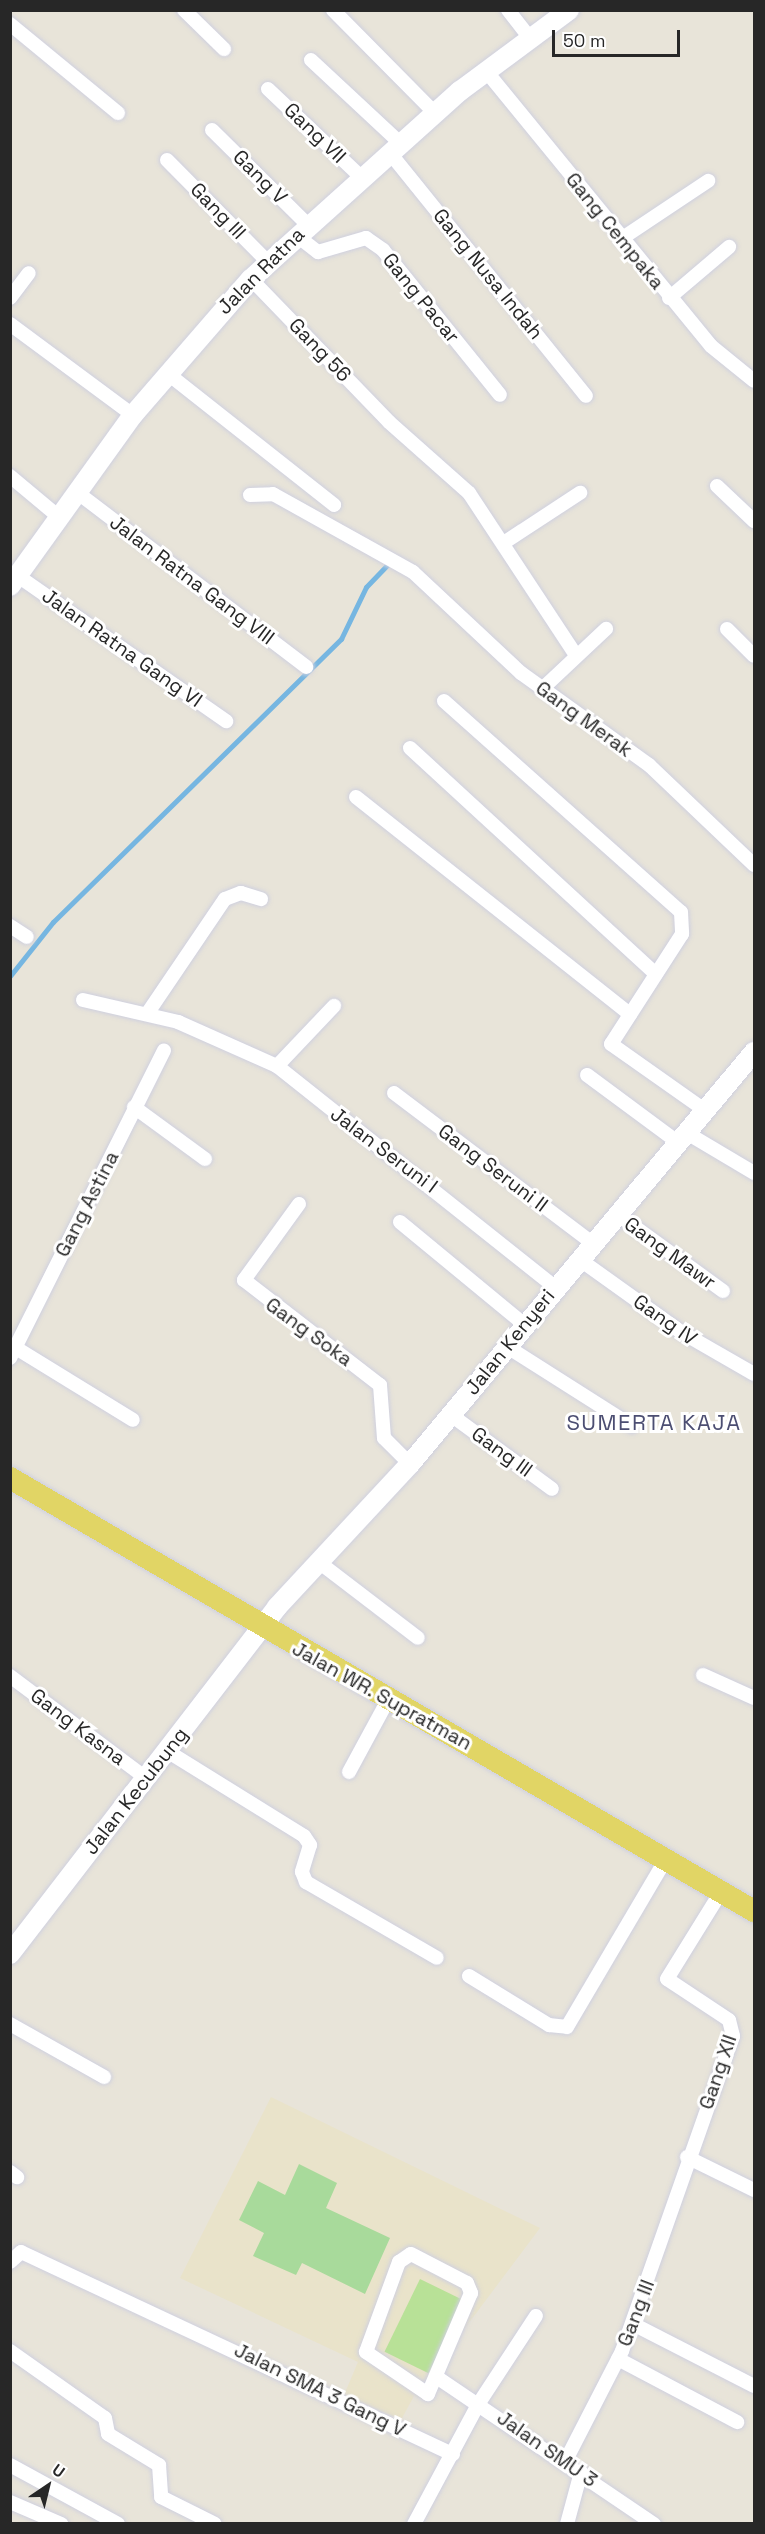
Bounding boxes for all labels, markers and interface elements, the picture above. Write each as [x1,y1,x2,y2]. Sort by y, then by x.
scale bar [555,18,682,56]
text: 50 m [563,29,605,52]
street label: Gang VII [279,98,351,168]
street label: Gang V [228,145,292,209]
street label: Gang Cempaka [561,168,669,294]
street label: Gang III [185,178,251,244]
street label: Gang Nusa Indah [428,204,548,344]
street label: Jalan Ratna [213,223,309,319]
street label: Gang Pacar [377,248,465,348]
street label: Gang 56 [284,313,356,387]
street label: Jalan Ratna Gang VIII [105,510,279,650]
street label: Jalan Ratna Gang VI [37,584,207,712]
street label: Gang Merak [531,676,637,762]
street label: Jalan Seruni I [326,1102,442,1198]
street label: Gang Seruni II [434,1119,552,1217]
street label: Gang Astina [50,1147,124,1261]
street label: Gang Mawr [620,1212,720,1294]
street label: Jalan Kenyeri [460,1284,560,1400]
street label: Gang IV [629,1289,701,1351]
street label: Gang Soka [261,1292,357,1372]
district label: SUMERTA KAJA [566,1410,742,1436]
street label: Gang III [467,1422,537,1482]
street label: Jalan WR. Supratman [288,1636,476,1756]
street label: Gang Kasna [26,1683,130,1771]
street label: Jalan Kecubung [79,1723,193,1859]
street label: Gang XII [694,2031,742,2113]
street label: Gang III [612,2276,660,2350]
street label: Jalan SMA 3 Gang V [230,2338,410,2442]
street label: Jalan SMU 3 [492,2406,602,2492]
north arrow [18,2456,78,2516]
text: U [48,2459,69,2483]

